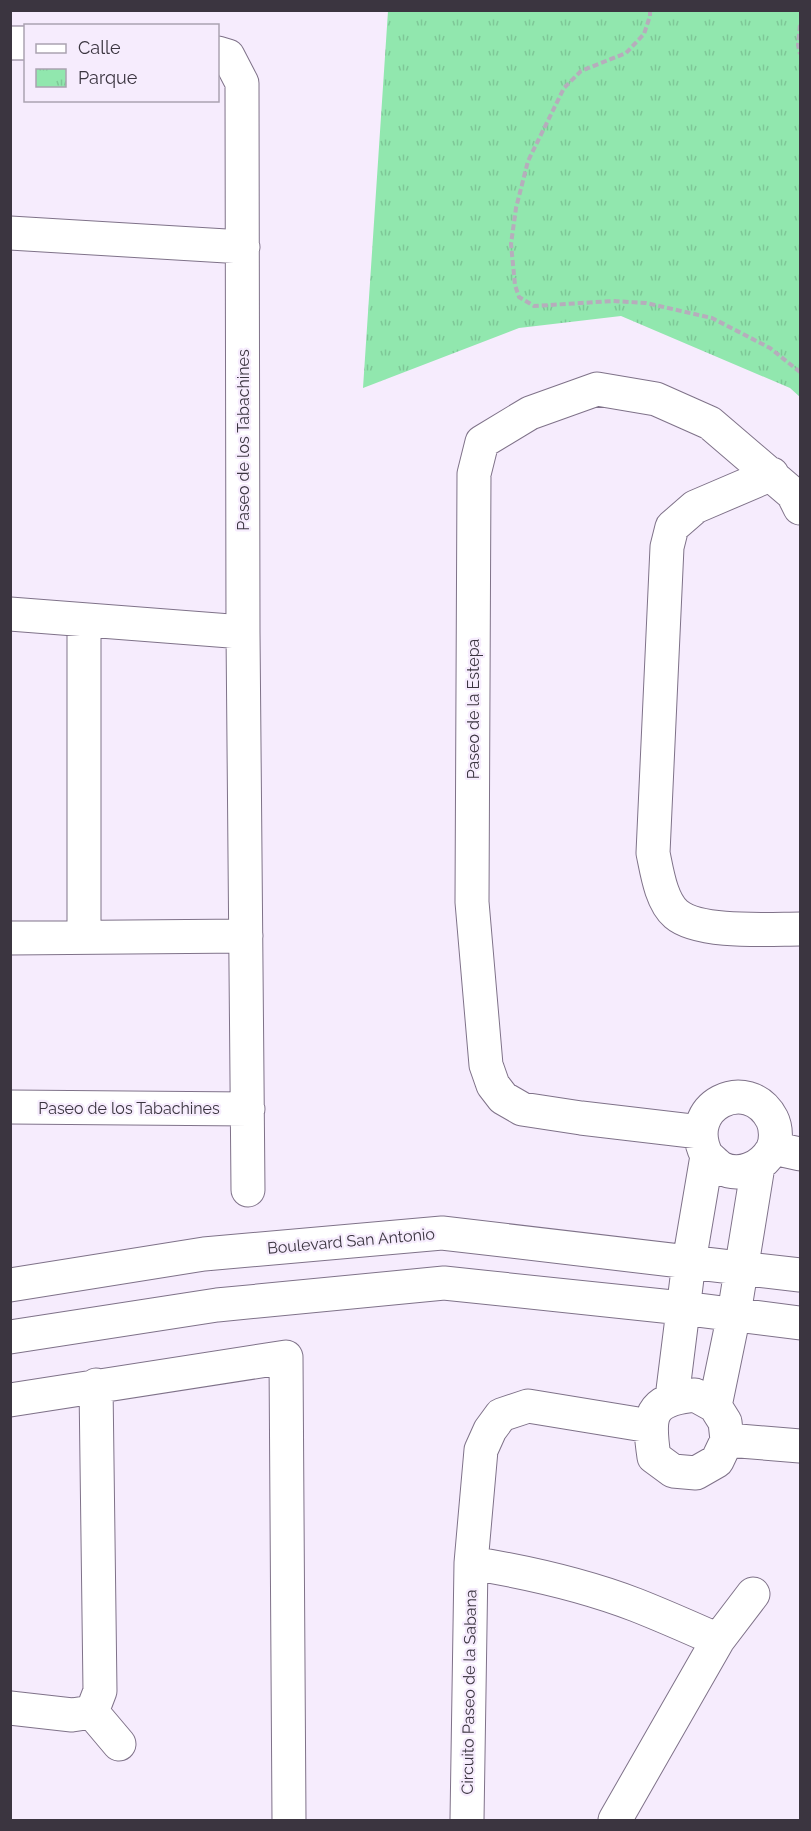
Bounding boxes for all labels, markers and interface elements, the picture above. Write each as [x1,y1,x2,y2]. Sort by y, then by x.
legend [24,24,219,102]
text: Calle [78,37,121,58]
text: Parque [78,67,138,88]
street label: Paseo de los Tabachines [234,349,253,531]
street label: Paseo de la Estepa [464,639,483,779]
street label: Paseo de los Tabachines [38,1099,220,1118]
street label: Boulevard San Antonio [266,1224,436,1258]
street label: Circuito Paseo de la Sabana [458,1589,480,1795]

